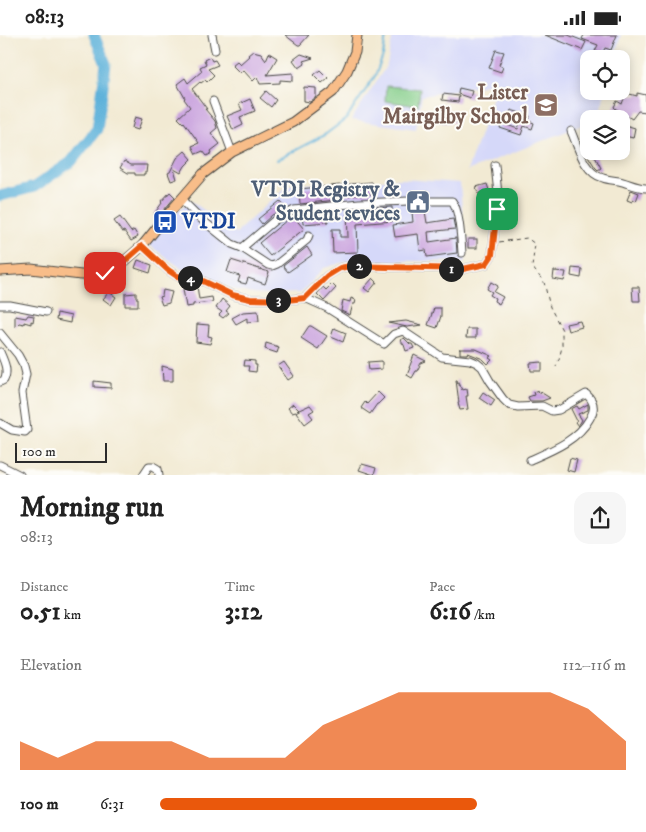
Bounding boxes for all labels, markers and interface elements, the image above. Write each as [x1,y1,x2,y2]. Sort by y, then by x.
text: 08:13 [25,6,64,29]
map controls [580,50,630,160]
button: locate [580,50,630,100]
place label: Lister Mairgilby School [383,80,529,130]
school or university icon: Lister Mairgilby School [533,92,559,118]
button: layers [580,110,630,160]
place label: VTDI Registry & Student sevices [251,177,400,227]
pin [476,188,518,230]
public building icon: VTDI Registry & Student sevices [405,189,431,215]
icon: arrive [483,195,511,223]
bus stop icon: VTDI [152,209,178,235]
place label: VTDI [181,209,236,235]
pin [84,252,126,294]
pin: 2 [346,253,372,279]
text: 2 [356,257,363,275]
pin: 1 [438,257,464,281]
icon: check [91,259,119,287]
text: 1 [449,260,454,278]
pin: 4 [178,265,202,291]
text: 4 [186,269,195,287]
pin: 3 [266,287,290,313]
text: 3 [276,291,281,309]
scale bar [15,439,108,463]
text: 100 m [22,443,56,461]
text: Morning run [20,490,164,525]
button: share [574,492,626,544]
text: 08:13 [20,527,53,547]
text: Distance [20,578,68,596]
text: Time [225,578,255,596]
text: Pace [429,578,455,596]
text: 0.51 [20,596,61,627]
text: 3:12 [225,596,262,627]
text: 6:16 [429,596,471,627]
text: km [61,606,81,624]
text: /km [471,606,495,624]
text: Elevation [20,655,82,675]
text: 112–116 m [563,655,626,675]
text: 100 m [20,794,59,814]
text: 6:31 [100,794,124,814]

